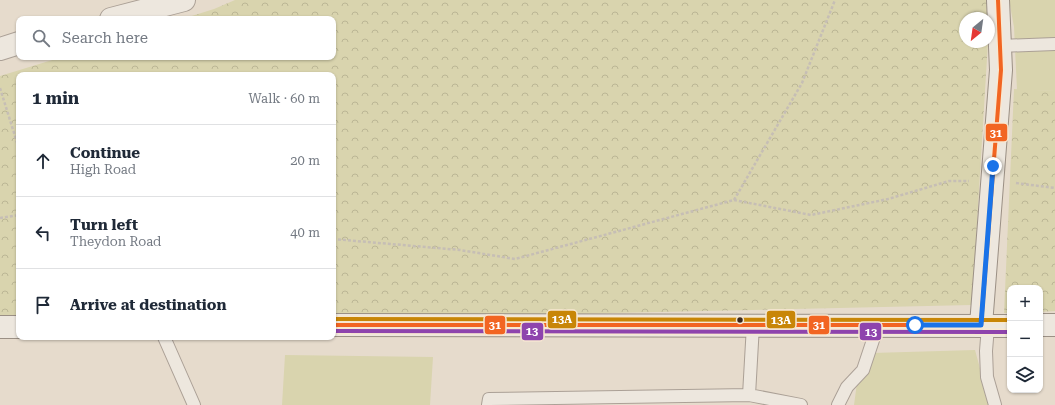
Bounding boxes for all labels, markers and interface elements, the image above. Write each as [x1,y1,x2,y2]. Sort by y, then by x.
north arrow [959,12,995,48]
search box [16,16,336,60]
icon: search [30,27,52,49]
text: Search here [62,29,148,47]
text: 1 min [32,88,79,108]
text: Walk · 60 m [248,91,320,106]
line badge: 31 [985,123,1008,142]
text: 31 [990,127,1002,140]
text: Continue [70,144,140,162]
icon: ahead [32,150,54,172]
text: 20 m [290,153,320,168]
route end [984,157,1002,175]
text: High Road [70,162,136,177]
text: Turn left [70,216,138,234]
icon: left [32,222,54,244]
text: 40 m [290,225,320,240]
text: Theydon Road [70,234,161,249]
map controls [1007,285,1043,393]
button: + [1007,285,1043,321]
icon: arrive [32,294,54,316]
text: Arrive at destination [70,296,226,314]
line badge: 13A [547,310,577,329]
line badge: 13A [766,310,796,329]
text: 13A [552,313,572,326]
text: 13A [771,314,791,327]
line badge: 31 [484,315,506,335]
unlabelled marker [735,315,745,325]
line badge: 31 [808,315,830,335]
route start [906,316,924,334]
text: 31 [489,319,501,332]
text: 31 [813,319,825,332]
button: − [1007,321,1043,357]
line badge: 13 [521,322,544,341]
line badge: 13 [859,322,882,341]
text: 13 [526,325,538,338]
text: 13 [865,326,877,339]
button: layers [1007,357,1043,393]

